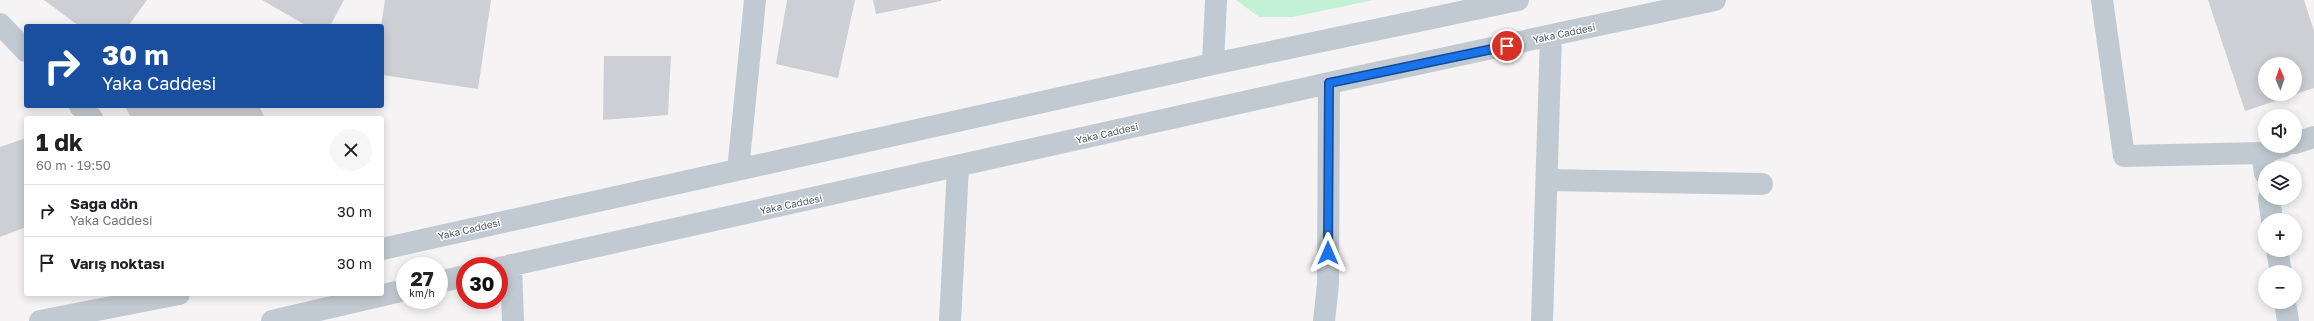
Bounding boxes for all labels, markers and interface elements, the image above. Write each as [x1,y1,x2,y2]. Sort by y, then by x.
street label: Yaka Caddesi [1532,21,1596,45]
pin [1490,29,1524,63]
icon: arrive [1496,35,1518,57]
text: 30 m [102,38,169,71]
icon: right [36,40,88,92]
north arrow [2258,57,2302,101]
map controls [2258,57,2302,309]
text: Yaka Caddesi [102,72,216,94]
button: sound [2258,109,2302,153]
street label: Yaka Caddesi [1075,120,1139,146]
text: 1 dk [36,127,83,156]
button: close [330,129,372,171]
text: 60 m · 19:50 [36,157,111,173]
button: layers [2258,161,2302,205]
street label: Yaka Caddesi [759,192,823,216]
text: Sağa dön [70,194,138,212]
icon: right [36,200,58,222]
text: 30 m [337,202,372,220]
text: Yaka Caddesi [70,212,153,228]
button: + [2258,213,2302,257]
street label: Yaka Caddesi [437,216,501,242]
position arrow [1307,232,1349,274]
icon: arrive [36,252,58,274]
text: Varış noktası [70,254,165,272]
text: 30 m [337,254,372,272]
speed limit sign: 30 [456,257,508,309]
button: − [2258,265,2302,309]
text: 27 [410,266,434,290]
text: km/h [409,287,435,299]

